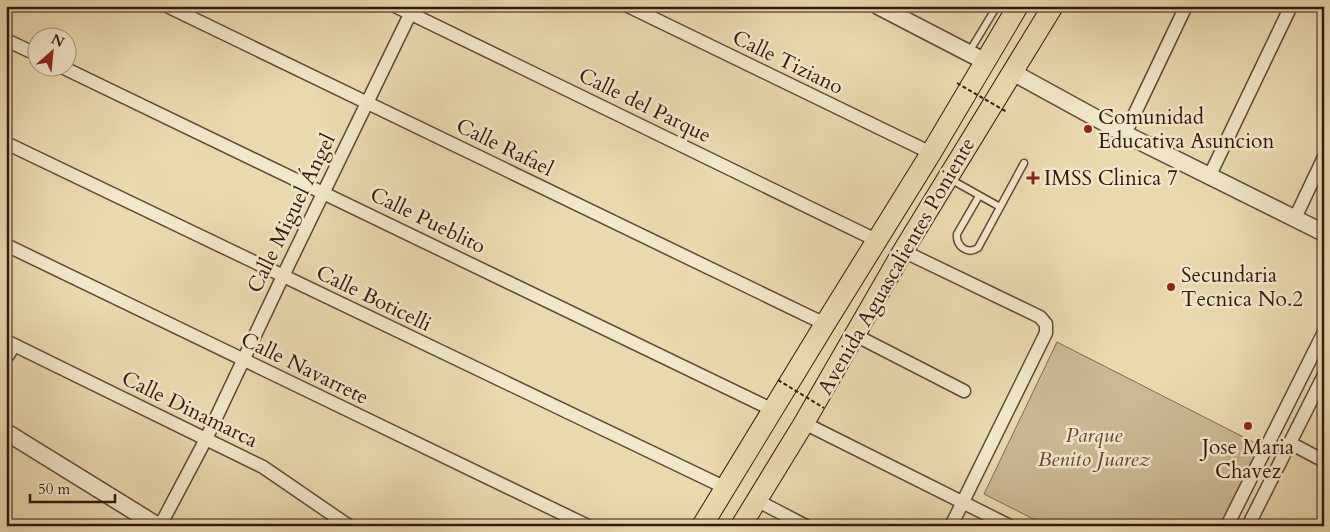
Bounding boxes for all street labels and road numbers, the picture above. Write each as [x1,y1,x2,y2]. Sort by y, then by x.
street label: Calle Tiziano [728,23,848,102]
street label: Calle del Parque [574,61,716,150]
street label: Calle Rafael [451,111,558,183]
street label: Calle Miguel Ángel [240,129,343,298]
street label: Avenida Aguascalientes Poniente [811,132,982,400]
street label: Calle Pueblito [365,180,490,261]
street label: Calle Boticelli [311,258,436,339]
street label: Calle Navarrete [236,325,373,412]
street label: Calle Dinamarca [117,364,263,455]

